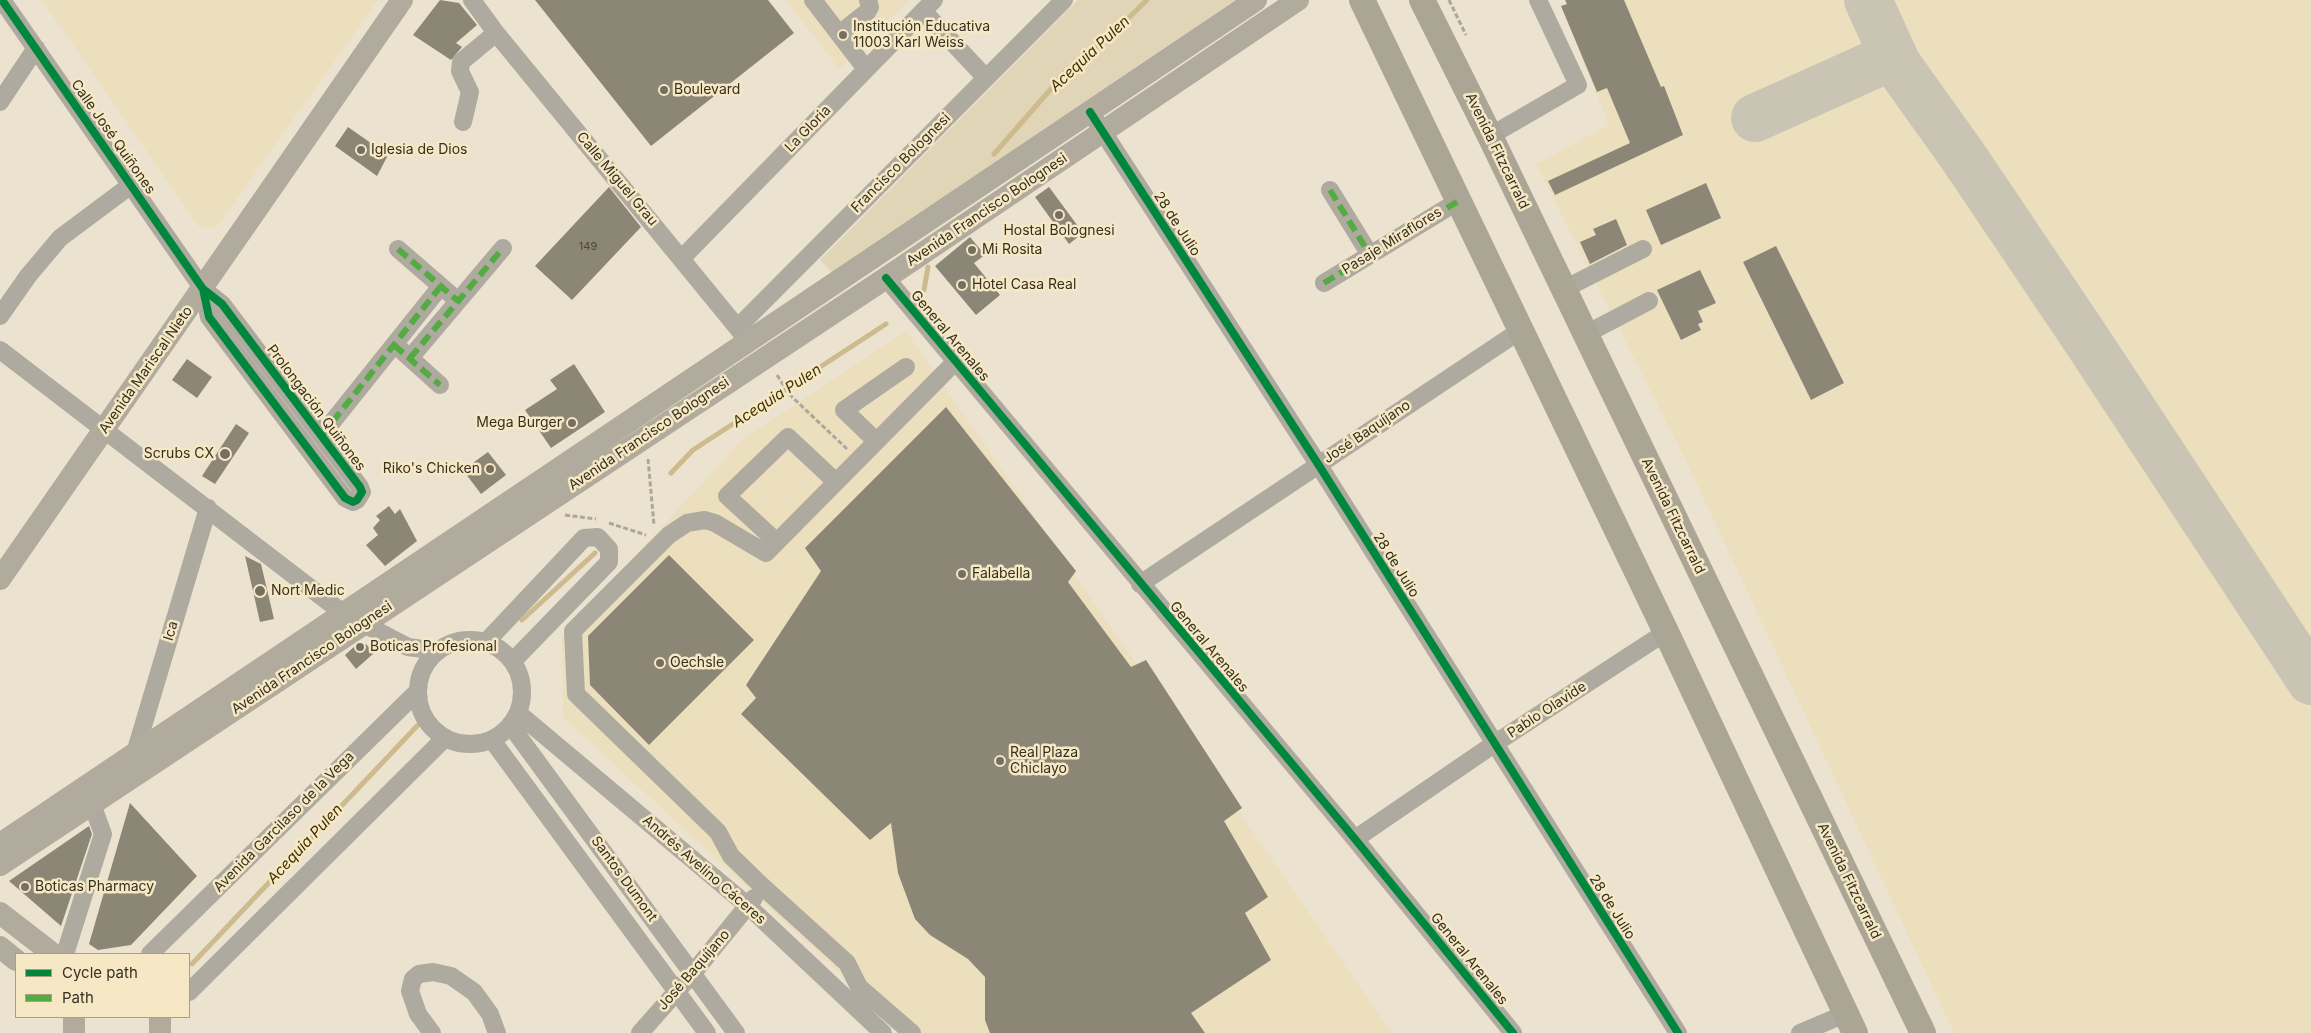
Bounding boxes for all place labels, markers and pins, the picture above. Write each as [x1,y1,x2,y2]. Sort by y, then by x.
place label: Institución Educativa 11003 Karl Weiss [853,19,990,52]
marker: Institución Educativa 11003 Karl Weiss [837,29,849,41]
place label: Boulevard [674,82,740,98]
marker: Boulevard [658,84,670,96]
place label: Iglesia de Dios [371,142,467,158]
marker: Iglesia de Dios [355,144,367,156]
marker: Hostal Bolognesi [1053,209,1065,221]
place label: Hostal Bolognesi [1003,223,1115,239]
place label: Mi Rosita [982,242,1042,258]
marker: Mi Rosita [966,244,978,256]
place label: Hotel Casa Real [972,277,1076,293]
marker: Hotel Casa Real [956,279,968,291]
place label: Mega Burger [476,415,562,431]
marker: Mega Burger [566,417,578,429]
place label: Scrubs CX [144,446,214,462]
marker: Scrubs CX [218,447,232,461]
place label: Riko's Chicken [383,461,480,477]
marker: Riko's Chicken [484,463,496,475]
place label: Falabella [972,566,1030,582]
marker: Falabella [956,568,968,580]
place label: Nort Medic [271,583,345,599]
marker: Nort Medic [253,584,267,598]
place label: Boticas Profesional [370,639,497,655]
marker: Boticas Profesional [354,641,366,653]
place label: Oechsle [670,655,724,671]
marker: Oechsle [654,657,666,669]
place label: Real Plaza Chiclayo [1010,745,1078,778]
marker: Real Plaza Chiclayo [994,755,1006,767]
place label: Boticas Pharmacy [35,879,154,895]
marker: Boticas Pharmacy [19,881,31,893]

